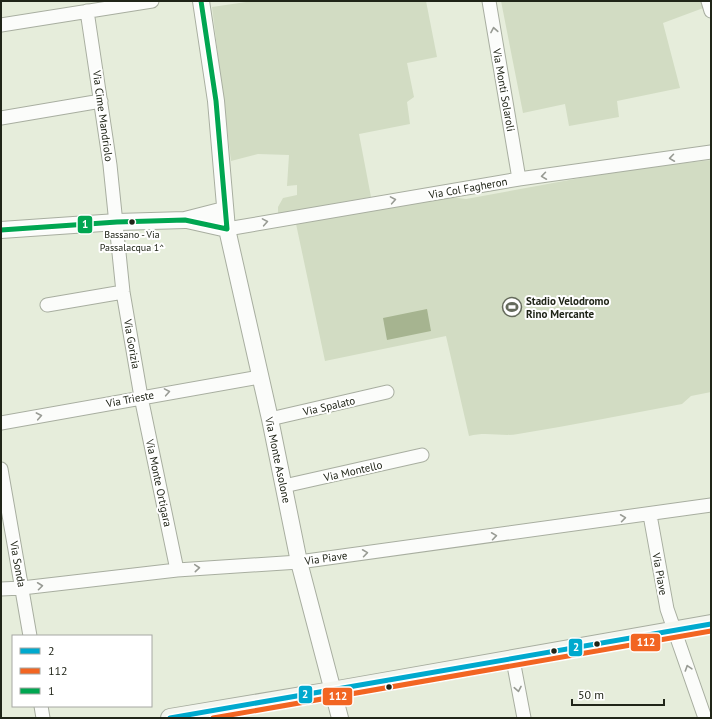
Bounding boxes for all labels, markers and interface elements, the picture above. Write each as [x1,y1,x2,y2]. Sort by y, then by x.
one-way arrow [490,27,498,33]
street label: Via Monti Solaroli [490,46,518,133]
street label: Via Cime Mandriolo [90,68,116,163]
one-way arrow [669,153,675,162]
one-way arrow [541,171,547,180]
street label: Via Col Fagheron [426,174,509,202]
one-way arrow [390,197,396,205]
line badge: 1 [77,215,93,234]
text: 1 [82,217,88,231]
marker: Bassano - Via Passalacqua 1^ [127,217,137,227]
one-way arrow [262,218,268,227]
place label: Bassano - Via Passalacqua 1^ [100,228,164,254]
place label: Stadio Velodromo Rino Mercante [526,294,609,321]
sports icon: Stadio Velodromo Rino Mercante [501,296,523,318]
street label: Via Gorizia [121,317,143,370]
street label: Via Trieste [104,387,155,411]
one-way arrow [164,389,170,397]
street label: Via Spalato [301,393,356,419]
one-way arrow [36,412,42,421]
street label: Via Monte Asolone [262,415,294,505]
street label: Via Monte Ortigara [143,437,175,528]
street label: Via Montello [321,457,384,485]
one-way arrow [620,514,626,523]
one-way arrow [491,531,497,540]
street label: Via Sonda [7,539,29,588]
street label: Via Piave [303,548,349,568]
one-way arrow [362,549,368,558]
street label: Via Piave [649,551,671,597]
one-way arrow [194,564,200,573]
one-way arrow [37,582,43,591]
line badge: 112 [630,633,661,652]
legend [12,635,152,707]
text: 112 [637,635,655,649]
line badge: 2 [568,638,583,657]
unlabelled marker [592,639,602,649]
text: 2 [573,640,579,654]
text: 2 [48,643,55,658]
unlabelled marker [549,646,559,656]
text: 112 [48,663,68,678]
one-way arrow [684,664,693,671]
scale bar [572,681,664,707]
unlabelled marker [384,682,394,692]
text: 1 [48,683,55,698]
line badge: 2 [298,685,313,704]
one-way arrow [514,686,522,692]
text: 2 [302,687,308,701]
line badge: 112 [322,687,353,706]
text: 50 m [578,687,604,702]
text: 112 [329,689,347,703]

